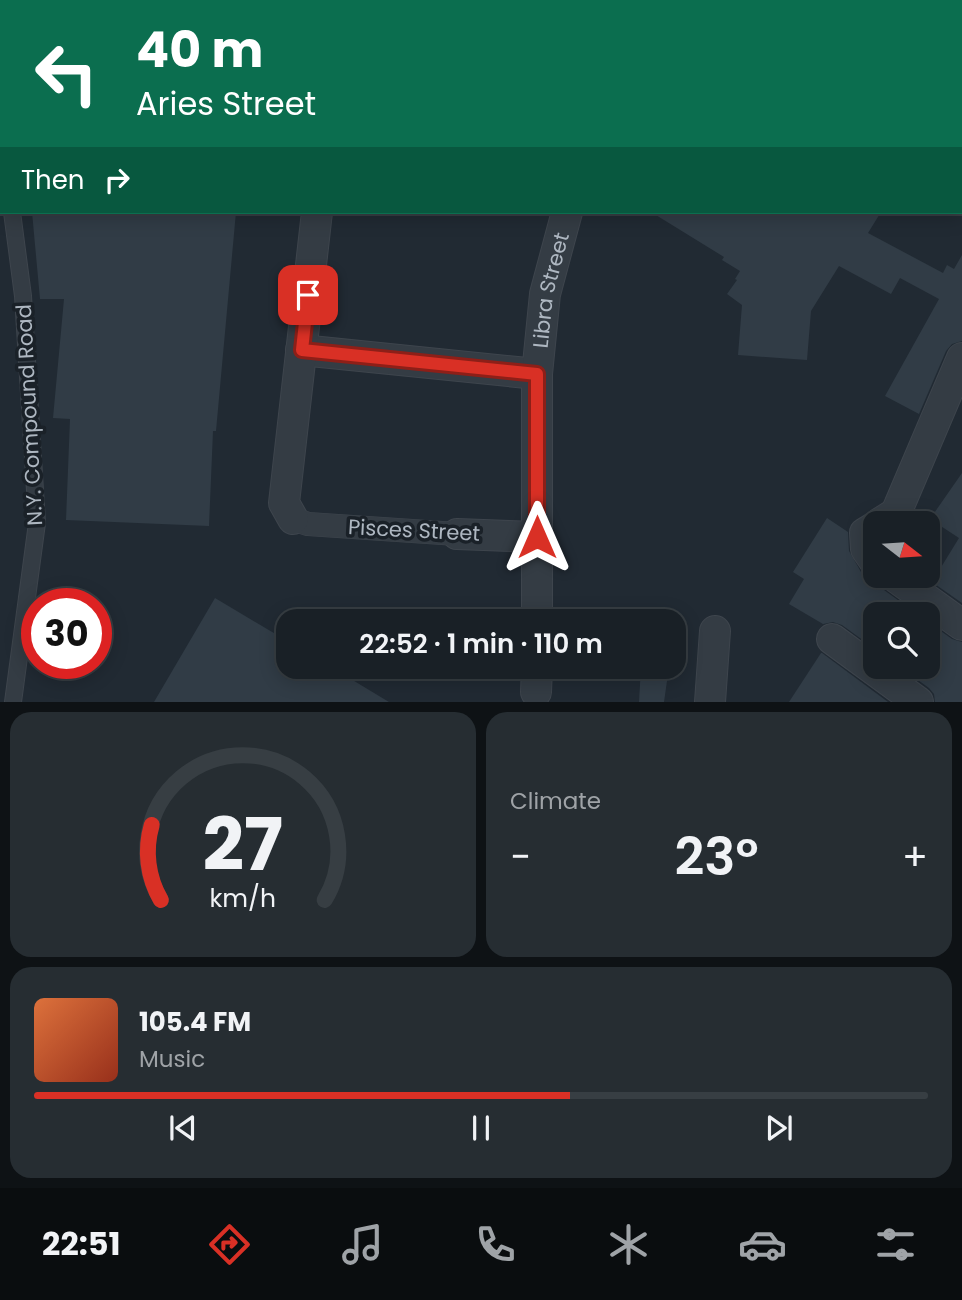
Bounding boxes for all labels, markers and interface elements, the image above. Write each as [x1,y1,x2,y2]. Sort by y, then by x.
text: 40 m [136,16,263,84]
icon: left [21,28,112,119]
text: Aries Street [136,81,316,126]
icon: right [98,161,136,199]
text: Then [21,162,84,198]
street label: Libra Street [525,229,575,349]
pin [278,265,338,325]
icon: arrive [289,276,327,314]
street label: N.Y. Compound Road [9,304,49,526]
position arrow [500,500,574,574]
north arrow [863,511,940,588]
map controls [863,511,940,679]
street label: Pisces Street [347,512,481,548]
speed limit sign: 30 [21,588,112,679]
button: search [863,602,940,679]
text: 22:52 · 1 min · 110 m [359,626,603,662]
text: Climate [510,785,601,817]
text: 27 [203,795,283,896]
text: 23° [674,820,759,893]
text: − [510,830,531,883]
text: + [902,830,928,883]
text: km/h [210,881,276,916]
text: 105.4 FM [139,1004,251,1040]
text: Music [139,1043,205,1075]
icon: previous [164,1109,202,1147]
icon: pause [462,1109,500,1147]
icon: next [760,1109,798,1147]
icon: directions [205,1220,254,1269]
icon: music [338,1220,387,1269]
icon: phone [471,1220,520,1269]
icon: climate [604,1220,653,1269]
icon: car [738,1220,787,1269]
icon: filters [871,1220,920,1269]
text: 22:51 [42,1221,121,1266]

